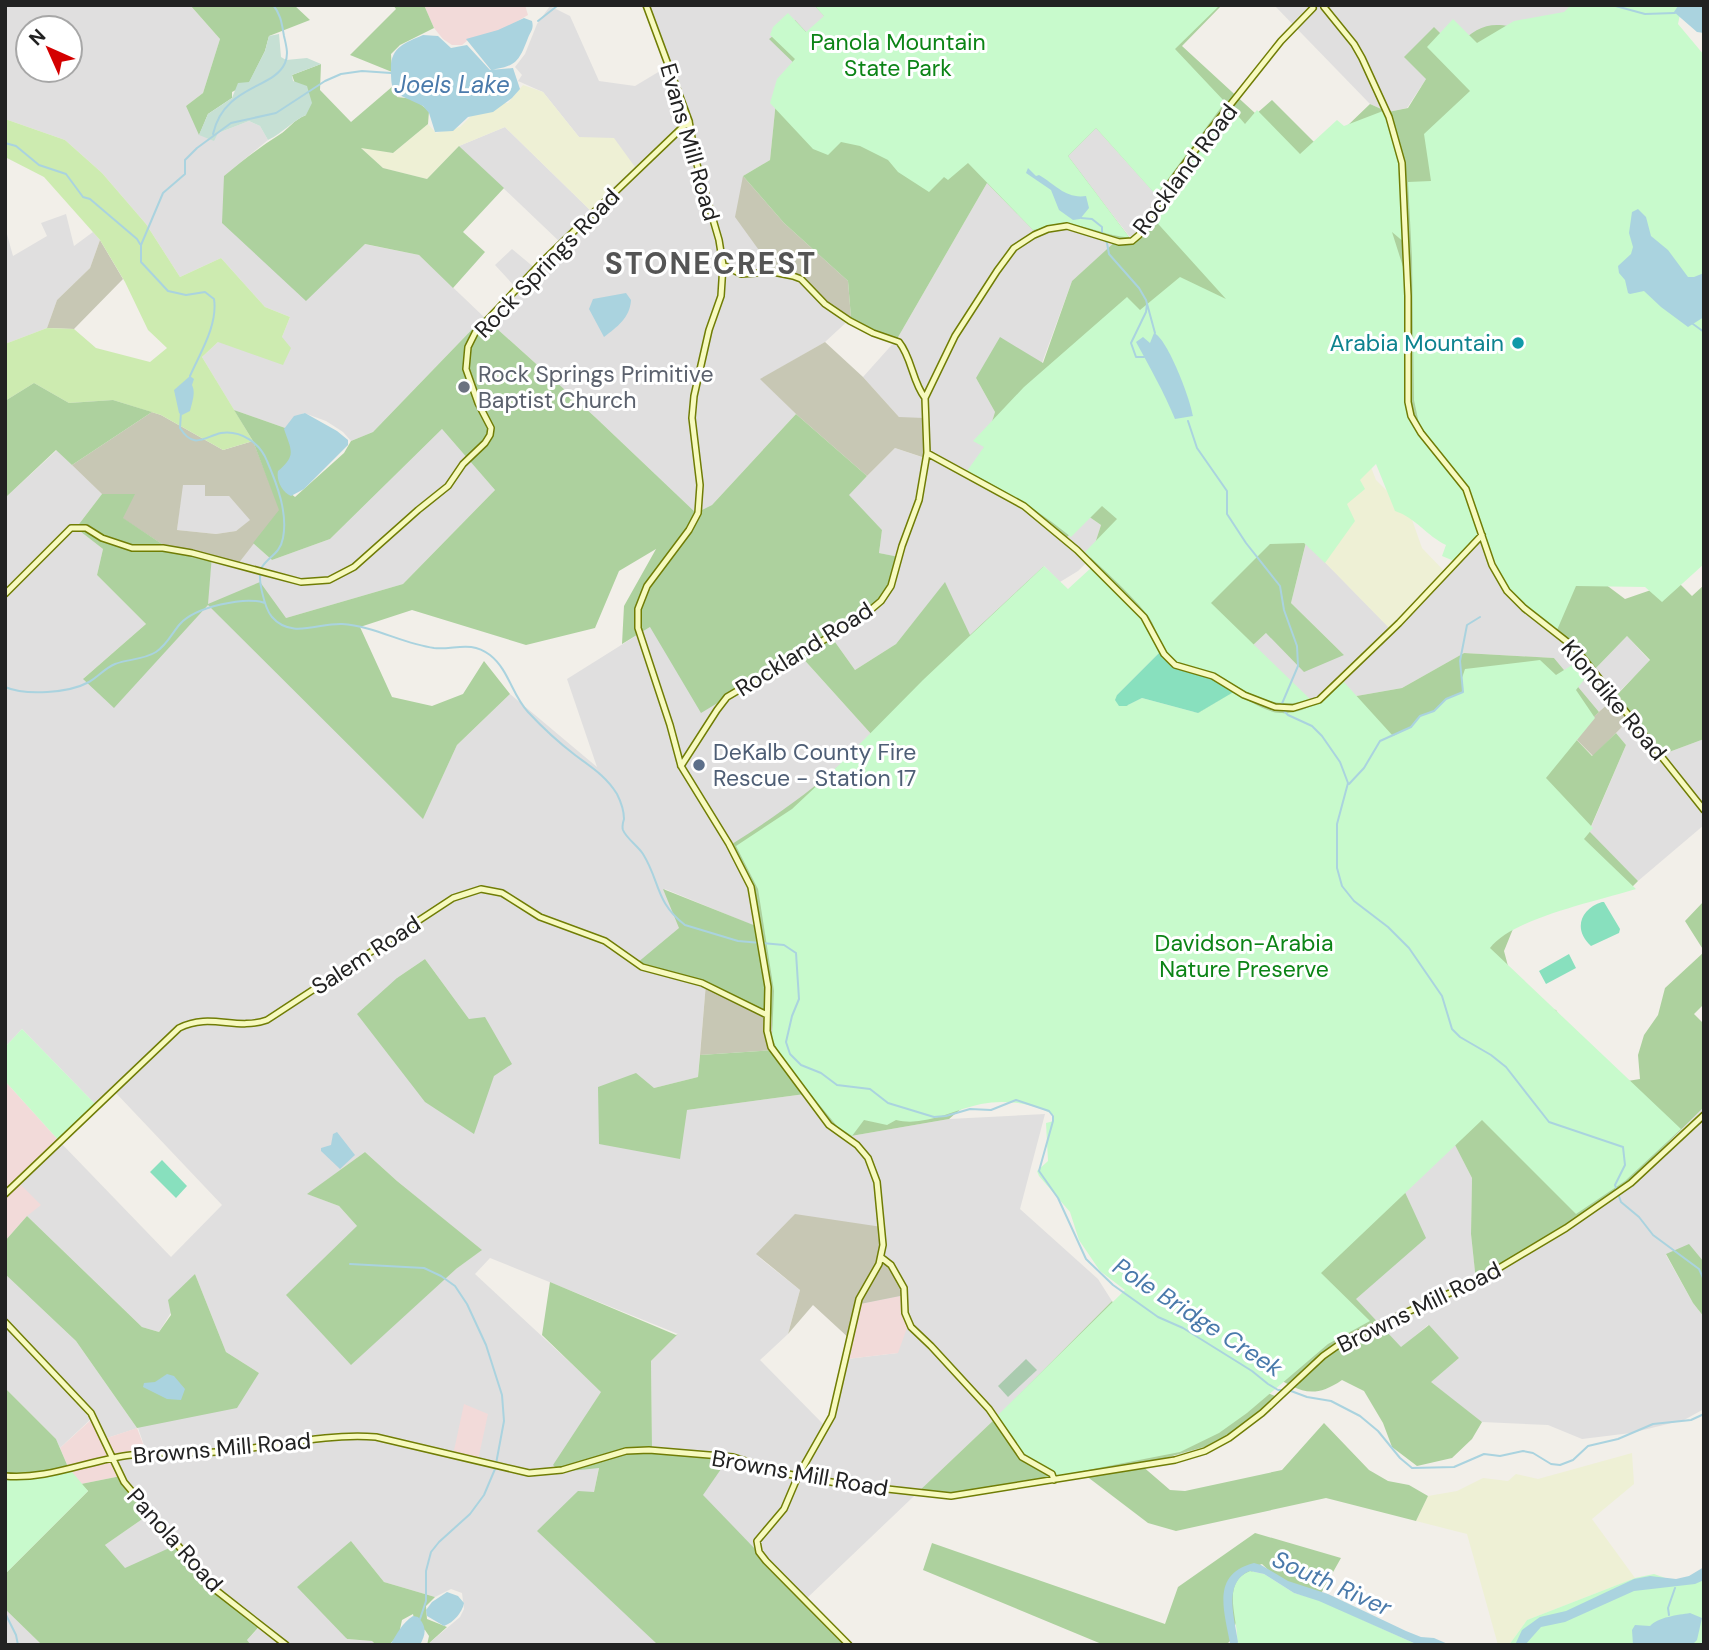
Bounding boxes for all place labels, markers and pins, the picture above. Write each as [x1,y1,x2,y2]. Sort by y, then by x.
place label: Arabia Mountain [1330,328,1504,358]
marker: Arabia Mountain [1510,335,1526,351]
place label: Rock Springs Primitive Baptist Church [478,359,713,415]
marker: Rock Springs Primitive Baptist Church [456,379,472,395]
place label: DeKalb County Fire Rescue - Station 17 [713,737,916,793]
marker: DeKalb County Fire Rescue - Station 17 [691,757,707,773]

